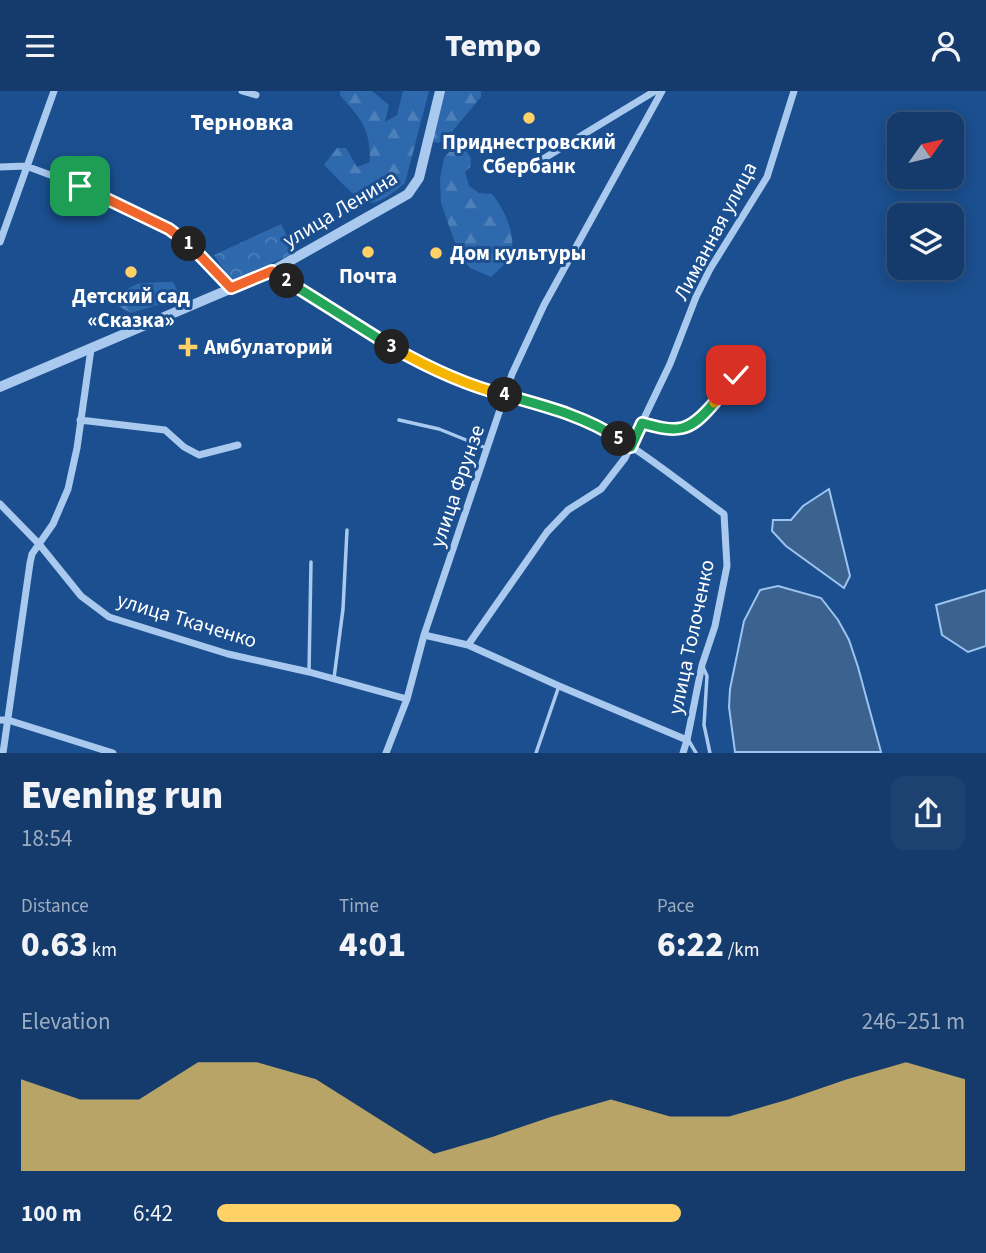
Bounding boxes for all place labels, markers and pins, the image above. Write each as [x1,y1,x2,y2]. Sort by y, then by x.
marker: Приднестровский Сбербанк [521,110,537,126]
place label: Приднестровский Сбербанк [442,127,616,181]
pin [50,156,110,216]
pin: 1 [172,227,206,261]
place label: Дом культуры [450,238,586,268]
marker: Почта [360,244,376,260]
marker: Дом культуры [428,245,444,261]
place label: Почта [339,261,397,291]
pin: 2 [270,263,304,299]
marker: Детский сад «Сказка» [123,264,139,280]
place label: Детский сад «Сказка» [72,281,191,335]
pin: 3 [374,329,410,365]
place label: Амбулаторий [203,332,333,362]
marker: Амбулаторий [178,337,198,357]
pin [706,345,766,405]
pin: 4 [488,377,522,413]
pin: 5 [602,421,636,457]

